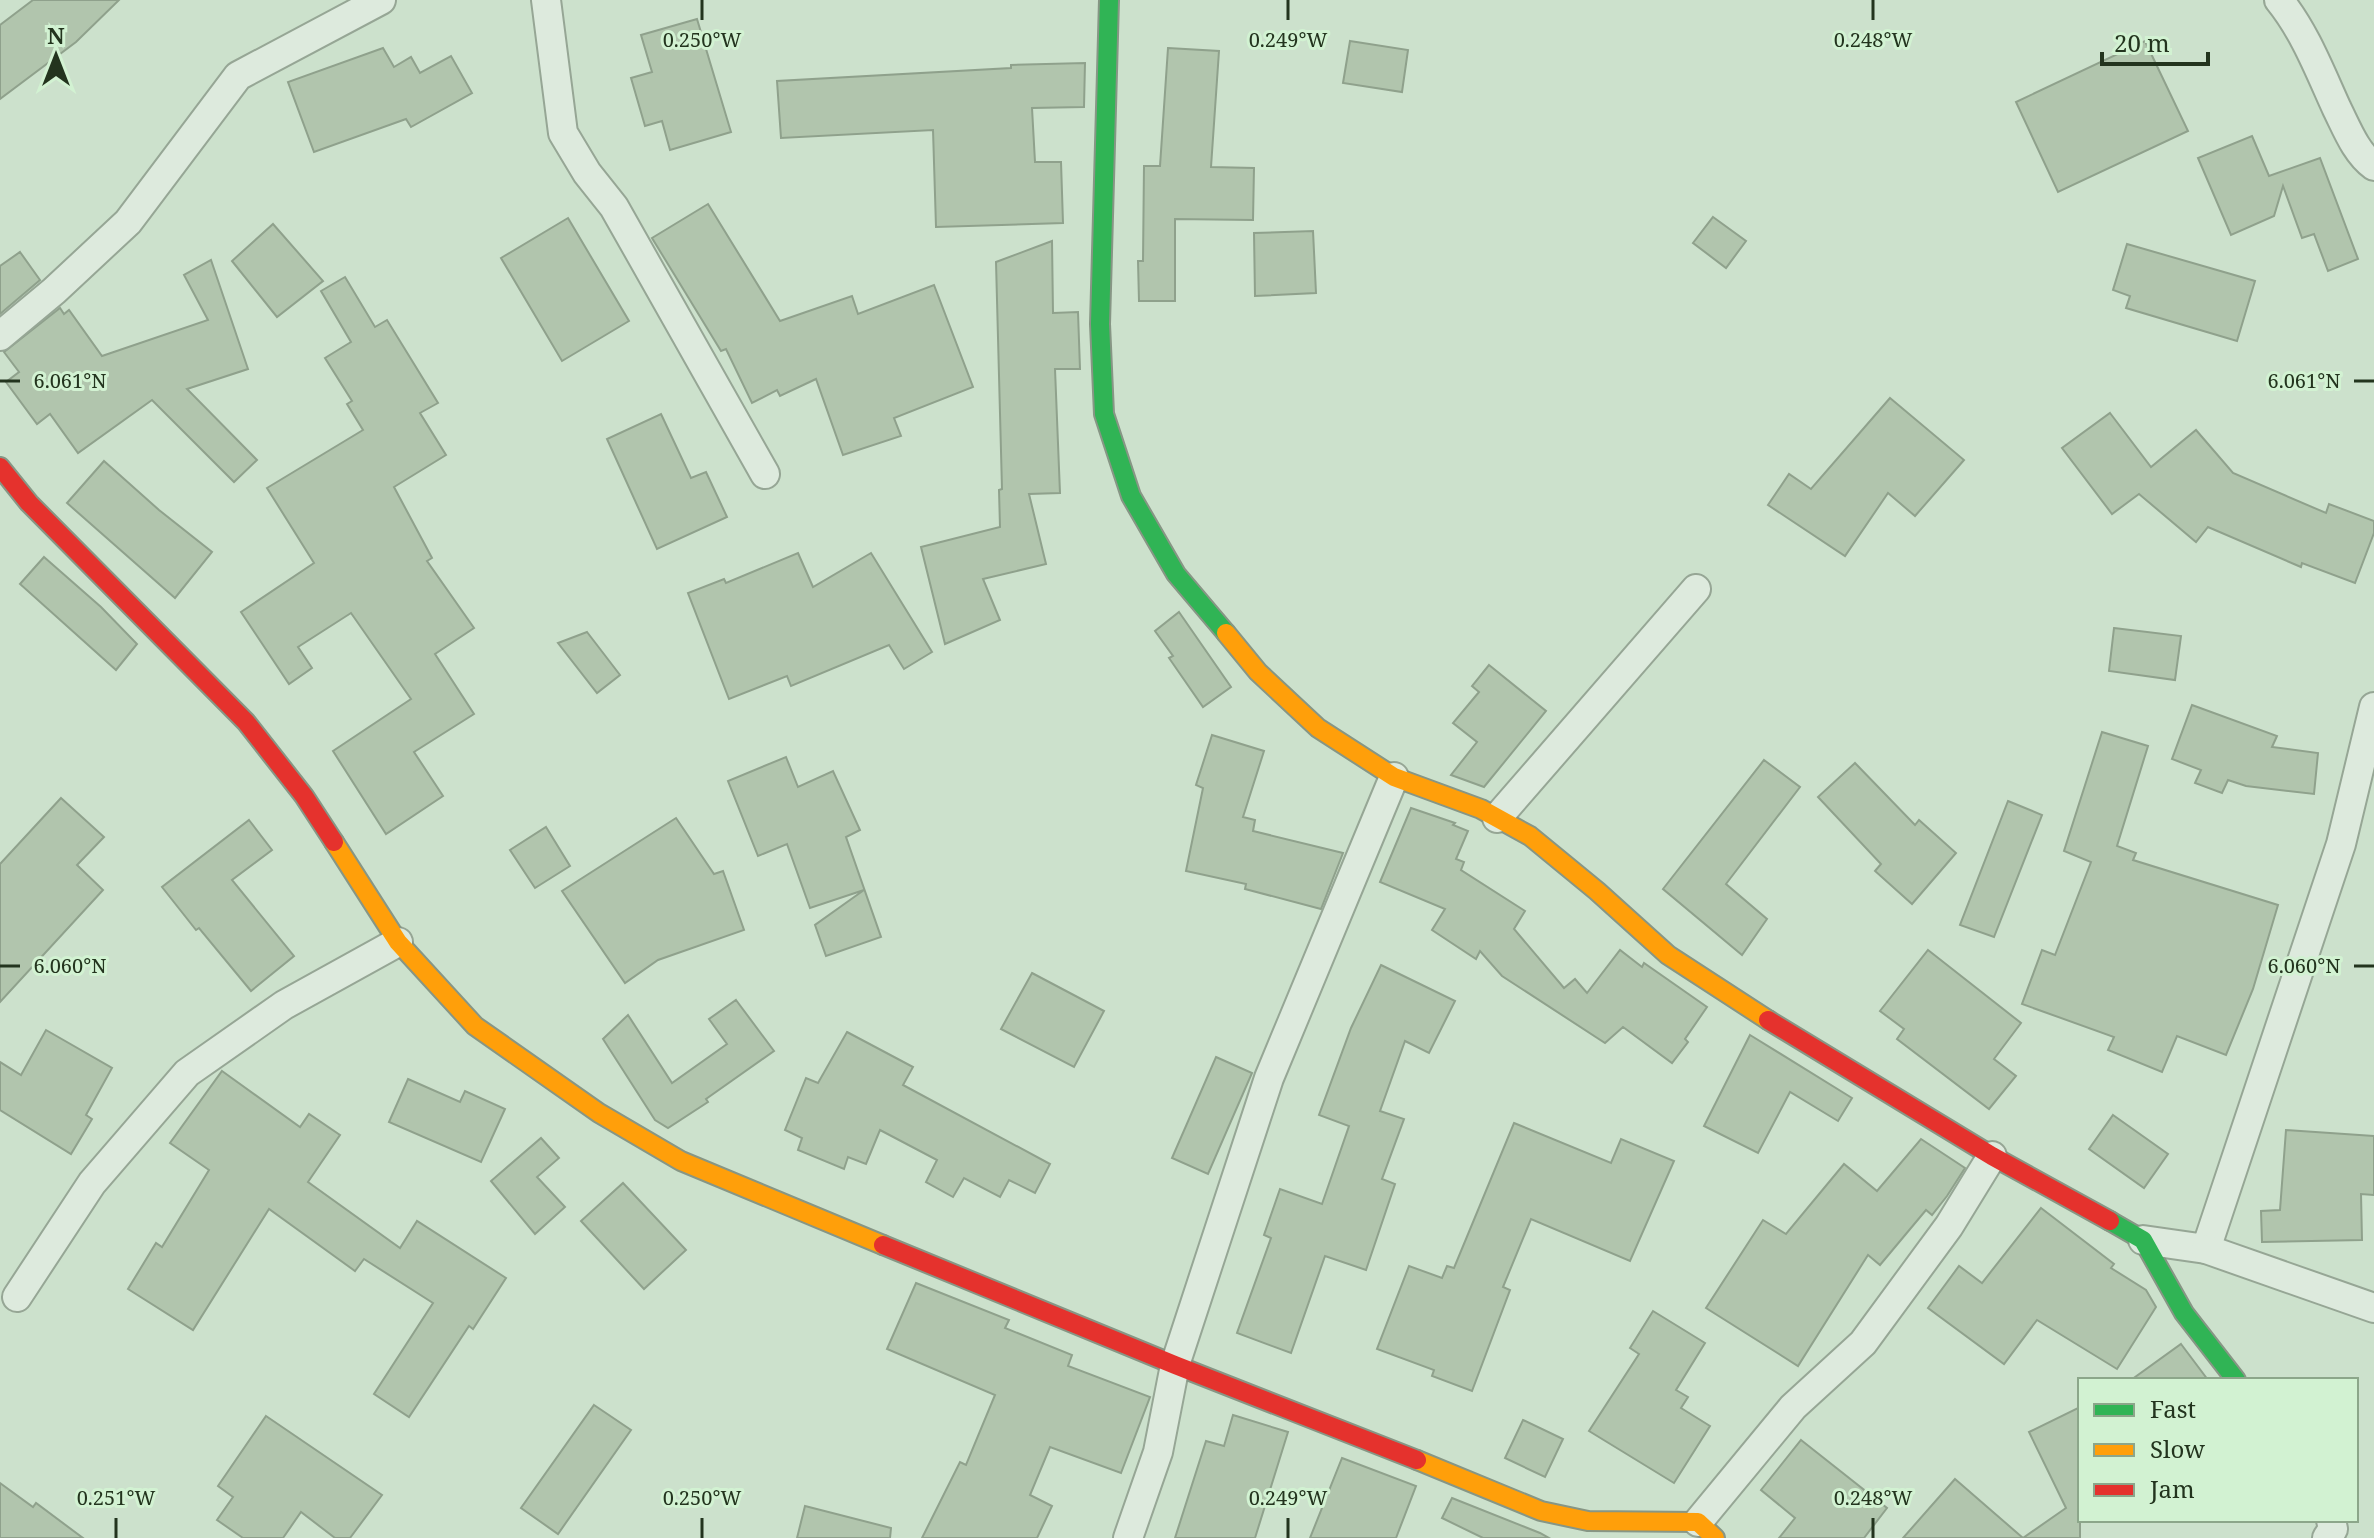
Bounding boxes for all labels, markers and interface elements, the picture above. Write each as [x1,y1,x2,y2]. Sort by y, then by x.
north arrow [16,16,96,96]
scale bar [2102,16,2208,66]
text: N [47,20,65,50]
text: 0.250°W [663,26,741,53]
text: 0.249°W [1249,26,1327,53]
text: 0.248°W [1834,26,1912,53]
text: 20 m [2114,26,2170,59]
text: 6.061°N [34,367,106,394]
text: 6.061°N [2268,367,2340,394]
text: 6.060°N [34,952,106,979]
text: 6.060°N [2268,952,2340,979]
legend [2078,1378,2358,1522]
text: Fast [2150,1392,2196,1425]
text: Slow [2150,1432,2205,1465]
text: Jam [2149,1472,2195,1505]
text: 0.251°W [77,1484,155,1511]
text: 0.250°W [663,1484,741,1511]
text: 0.249°W [1249,1484,1327,1511]
text: 0.248°W [1834,1484,1912,1511]

